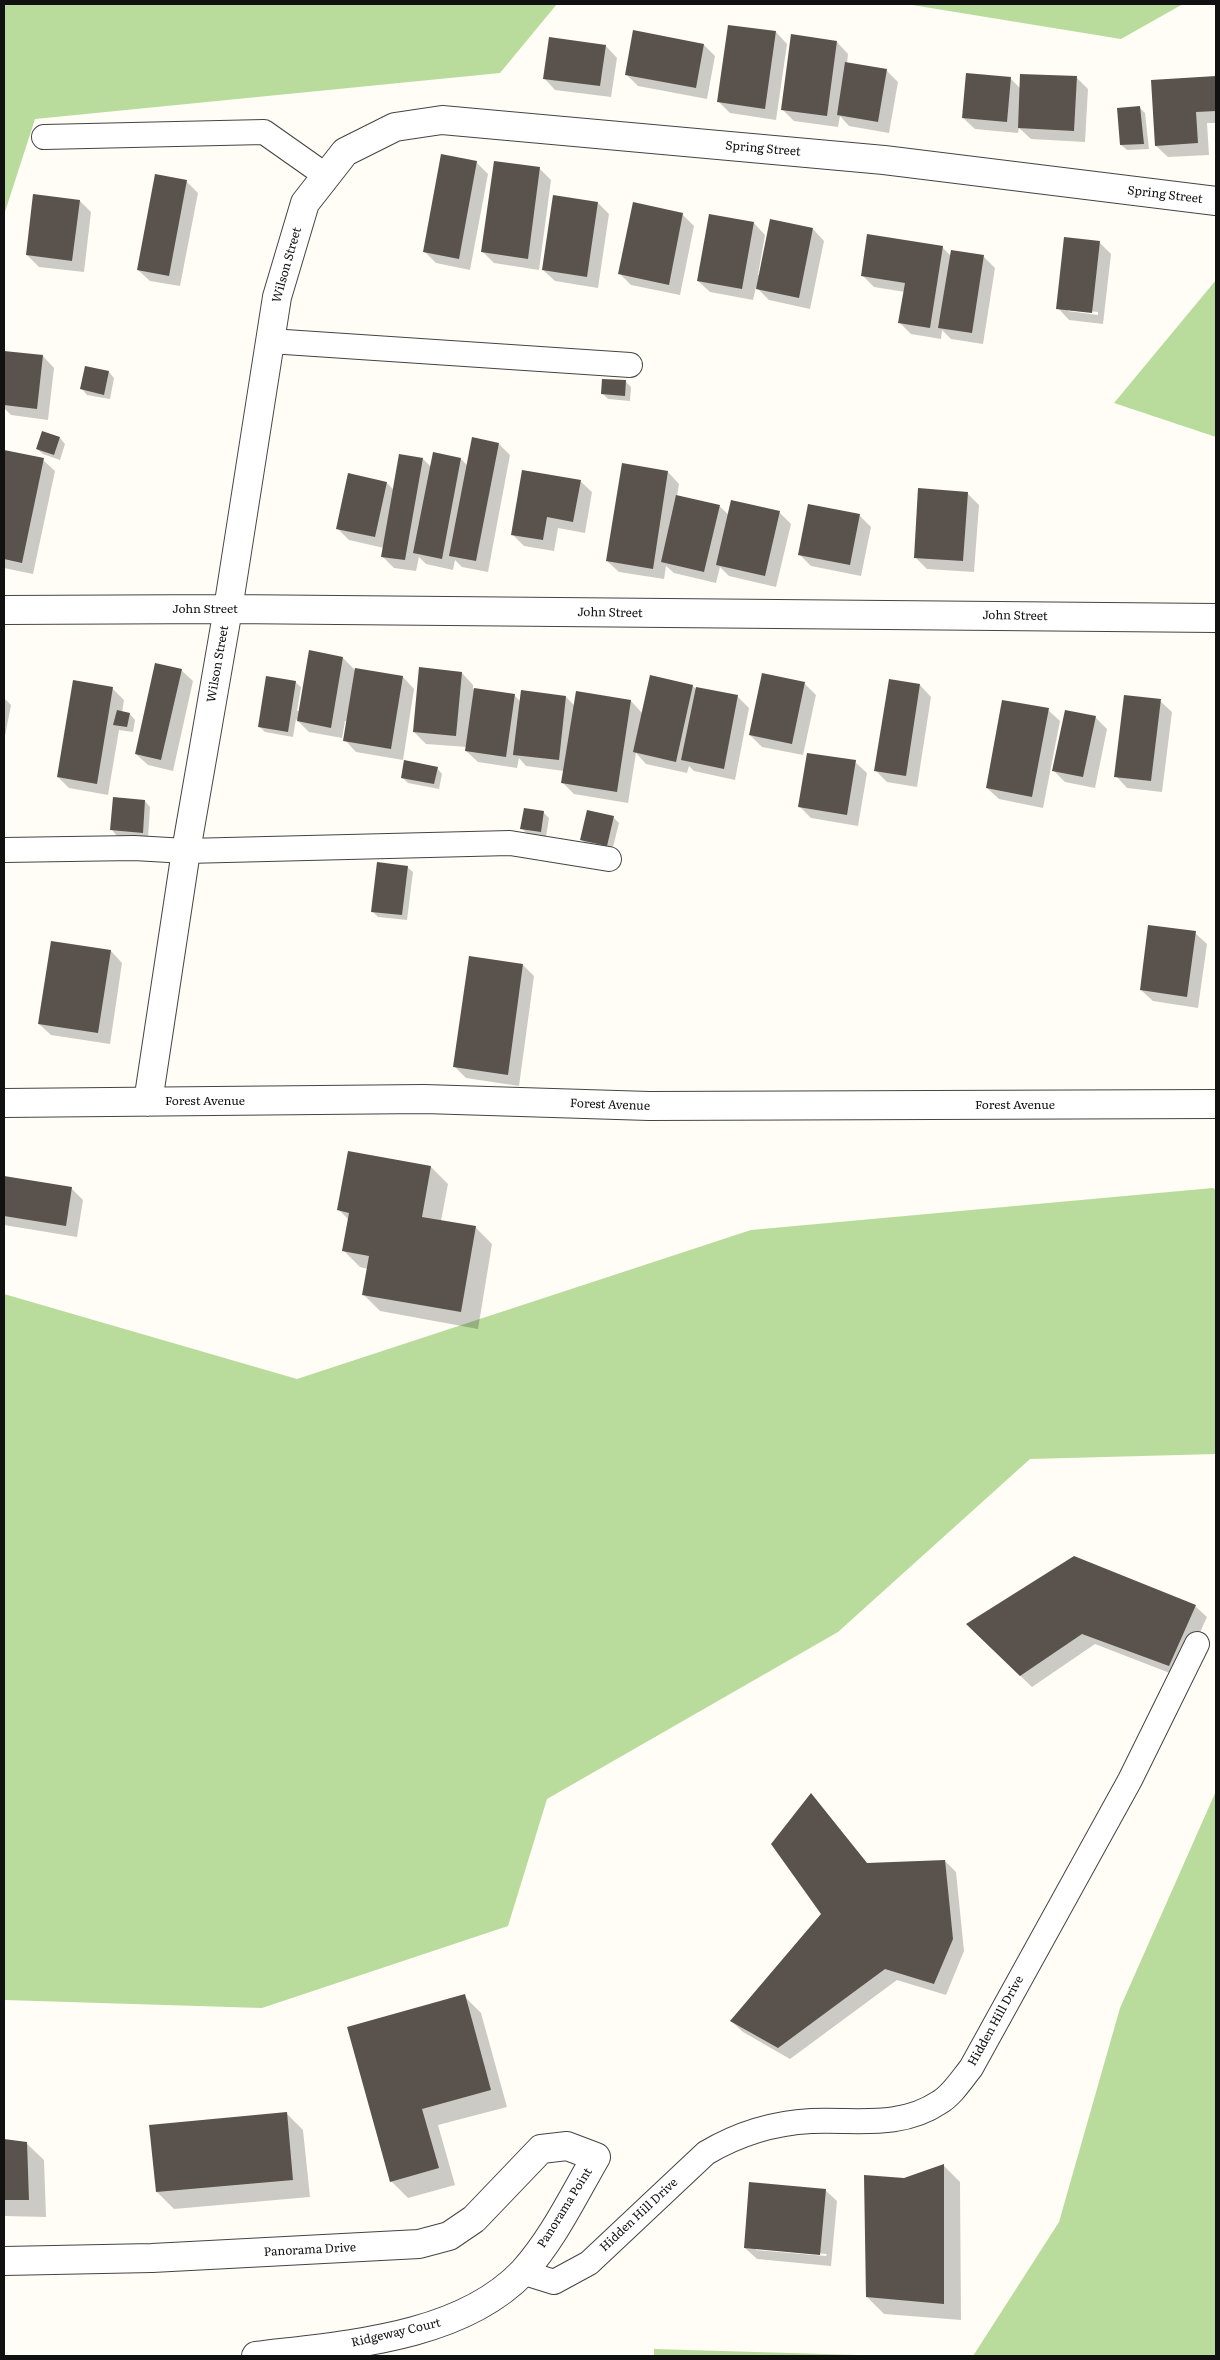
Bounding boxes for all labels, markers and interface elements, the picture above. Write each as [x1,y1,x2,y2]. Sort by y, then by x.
street label: Spring Street [725,139,801,159]
street label: Spring Street [1127,183,1203,207]
street label: Wilson Street [269,226,305,304]
street label: John Street [172,602,238,616]
street label: John Street [577,605,643,621]
street label: John Street [982,608,1048,624]
street label: Wilson Street [204,624,232,704]
street label: Forest Avenue [165,1094,245,1108]
street label: Forest Avenue [570,1096,650,1114]
street label: Forest Avenue [975,1098,1055,1112]
street label: Hidden Hill Drive [965,1973,1027,2069]
street label: Panorama Point [535,2165,595,2251]
street label: Hidden Hill Drive [597,2175,681,2255]
street label: Panorama Drive [263,2240,357,2260]
street label: Ridgeway Court [350,2316,442,2350]

